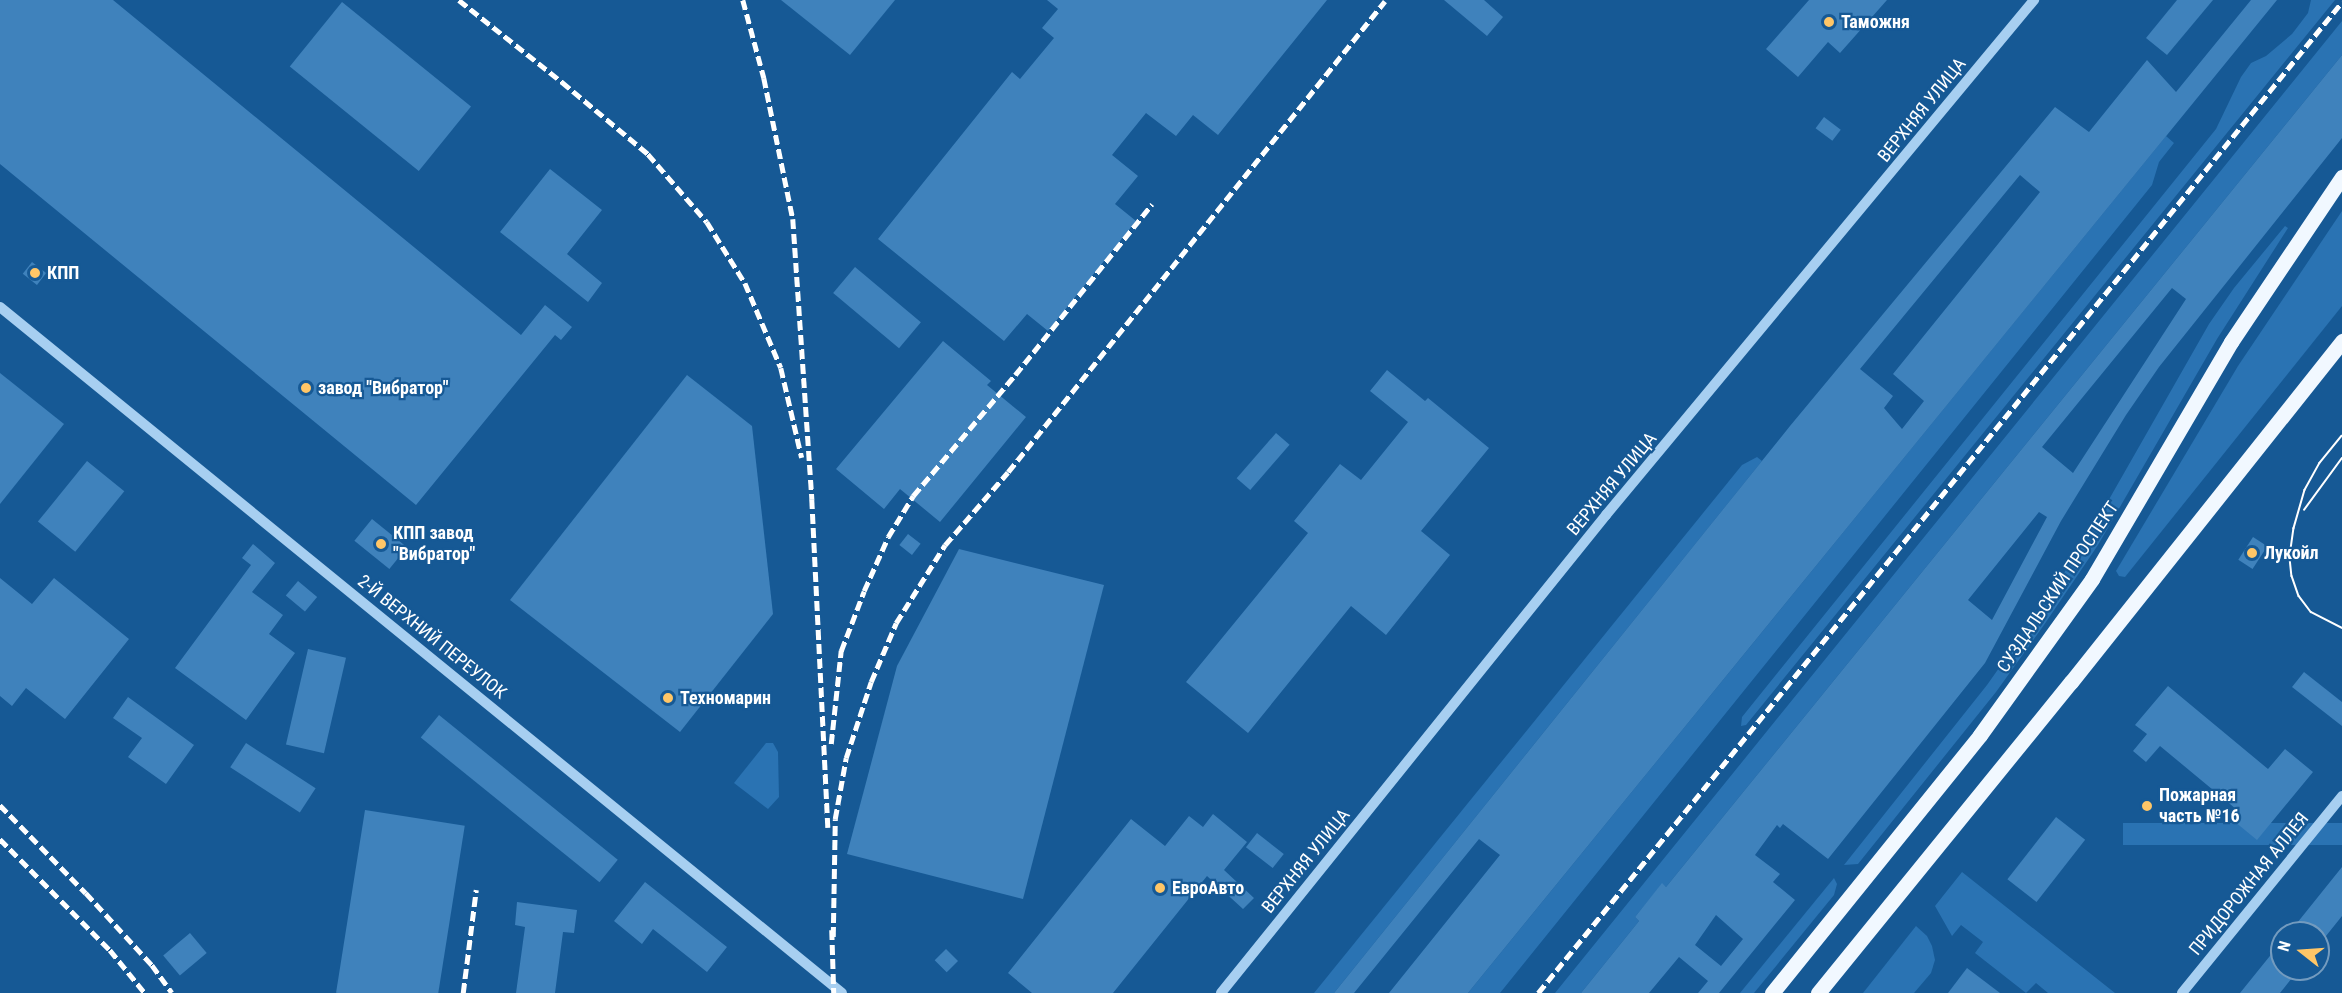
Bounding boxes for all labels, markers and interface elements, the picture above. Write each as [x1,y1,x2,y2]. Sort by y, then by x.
place label: Таможня [1841,11,1910,33]
marker: Таможня [1822,15,1836,29]
street label: ВЕРХНЯЯ УЛИЦА [1873,54,1971,166]
place label: КПП [47,262,79,284]
marker: КПП [28,266,42,280]
place label: завод "Вибратор" [318,377,449,399]
marker: завод "Вибратор" [299,381,313,395]
street label: ВЕРХНЯЯ УЛИЦА [1563,428,1661,540]
street label: СУЗДАЛЬСКИЙ ПРОСПЕКТ [1993,497,2123,677]
place label: КПП завод "Вибратор" [393,523,475,566]
marker: КПП завод "Вибратор" [374,537,388,551]
place label: Лукойл [2264,542,2319,564]
marker: Лукойл [2245,546,2259,560]
street label: 2-Й ВЕРХНИЙ ПЕРЕУЛОК [353,570,511,704]
place label: Техномарин [680,687,771,709]
marker: Техномарин [661,691,675,705]
place label: Пожарная часть №16 [2159,785,2240,828]
marker: Пожарная часть №16 [2140,799,2154,813]
street label: ВЕРХНЯЯ УЛИЦА [1257,805,1355,917]
street label: ПРИДОРОЖНАЯ АЛЛЕЯ [2185,808,2313,960]
place label: ЕвроАвто [1172,877,1244,899]
marker: ЕвроАвто [1153,881,1167,895]
north arrow [2270,921,2330,981]
text: N [2274,939,2295,954]

